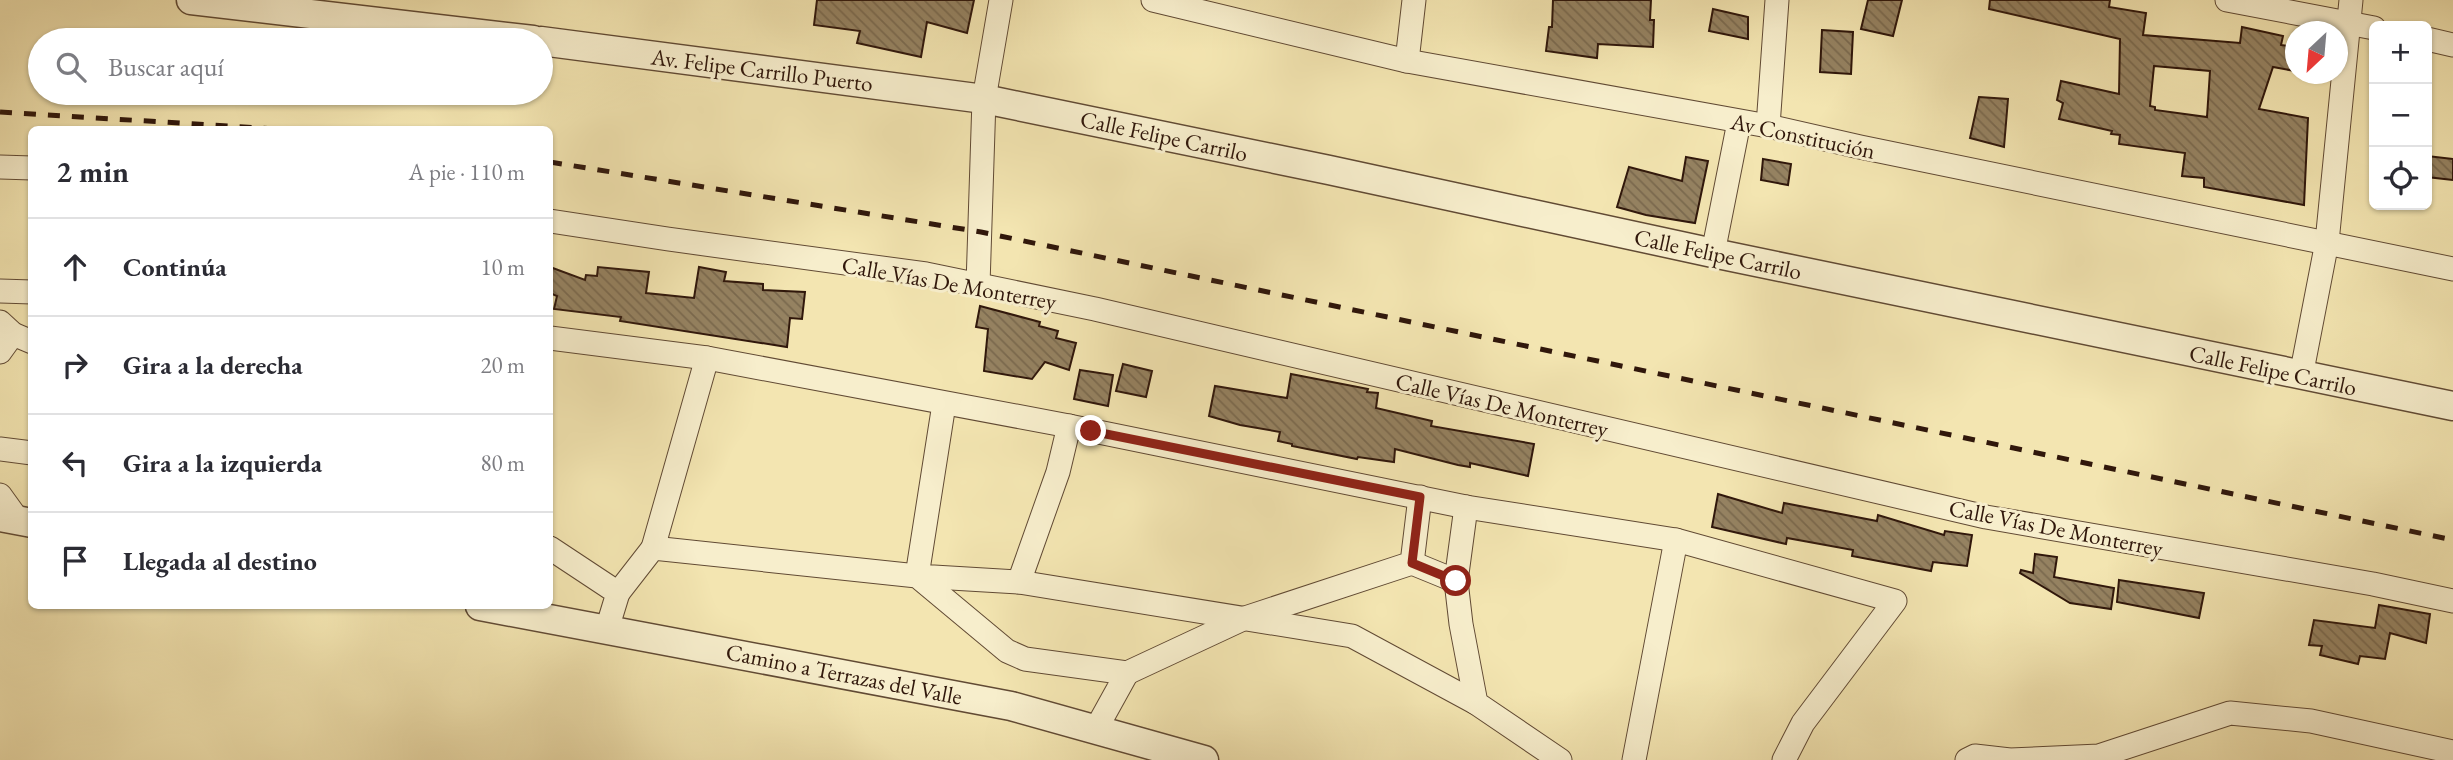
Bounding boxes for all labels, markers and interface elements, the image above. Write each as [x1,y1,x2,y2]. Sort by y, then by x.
north arrow [2285,21,2348,84]
map controls [2369,21,2432,210]
button: + [2369,21,2432,84]
search box [28,28,553,105]
street label: Av. Felipe Carrillo Puerto [649,41,874,98]
icon: search [52,48,90,86]
text: Buscar aquí [108,50,224,84]
button: − [2369,84,2432,147]
street label: Calle Felipe Carrilo [1078,104,1250,168]
street label: Av Constitución [1727,106,1878,166]
button: locate [2369,147,2432,210]
text: 2 min [56,152,129,191]
text: A pie · 110 m [409,157,525,187]
street label: Calle Felipe Carrilo [1632,222,1804,286]
icon: ahead [56,248,94,286]
street label: Calle Vías De Monterrey [839,249,1059,317]
text: Continúa [123,250,227,284]
text: 10 m [480,252,525,282]
street label: Calle Felipe Carrilo [2187,338,2359,402]
icon: right [56,346,94,384]
text: Gira a la derecha [123,348,303,382]
text: 20 m [480,350,525,380]
street label: Calle Vías De Monterrey [1393,366,1612,444]
route end [1075,415,1106,446]
icon: left [56,444,94,482]
text: Gira a la izquierda [123,446,322,480]
text: 80 m [480,448,525,478]
street label: Calle Vías De Monterrey [1947,493,2166,564]
icon: arrive [56,542,94,580]
text: Llegada al destino [123,544,317,578]
route start [1440,565,1471,596]
street label: Camino a Terrazas del Valle [723,636,965,712]

